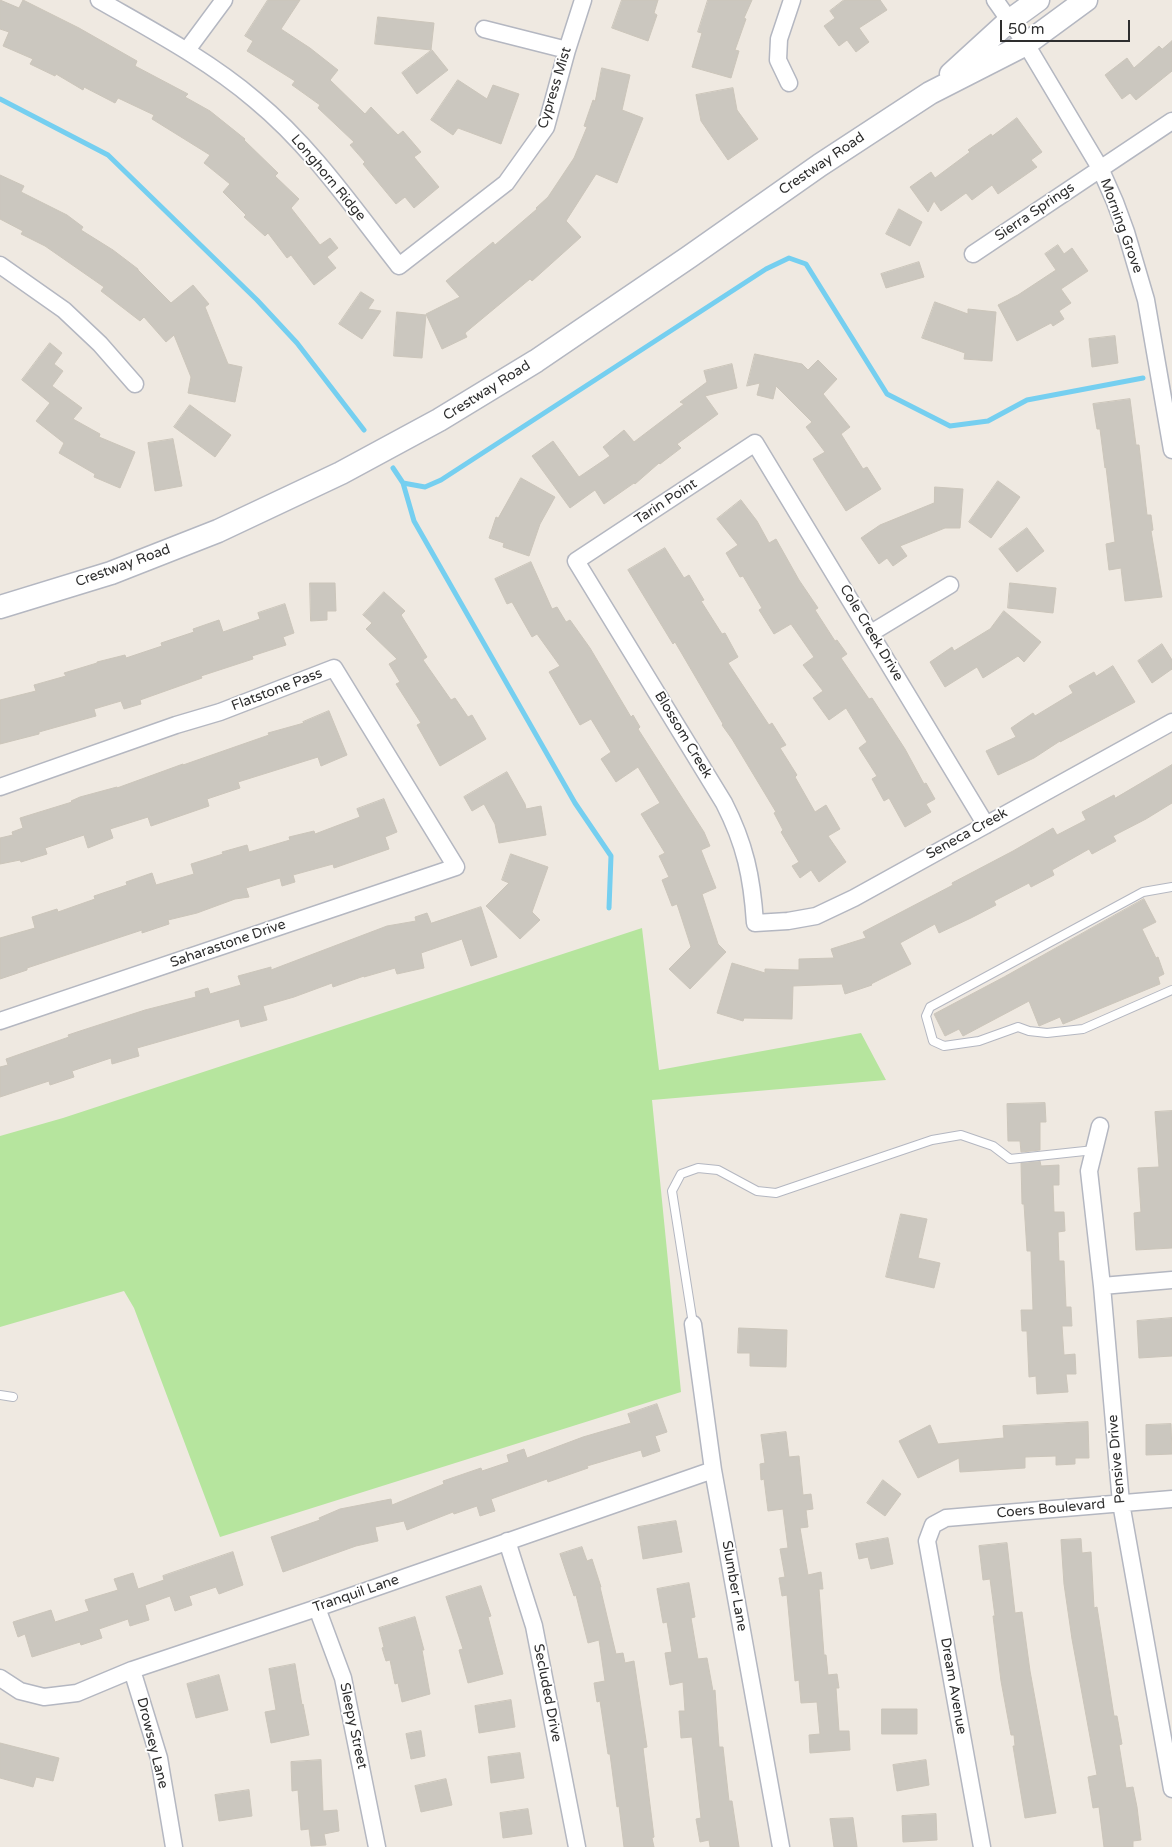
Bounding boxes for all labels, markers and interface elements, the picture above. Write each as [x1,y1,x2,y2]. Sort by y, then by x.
scale bar [1002,10,1132,42]
text: 50 m [1008,20,1045,38]
street label: Cypress Mist [535,45,575,131]
street label: Crestway Road [776,129,868,199]
street label: Longhorn Ridge [287,131,369,225]
street label: Morning Grove [1096,176,1146,276]
street label: Sierra Springs [992,179,1078,245]
street label: Crestway Road [440,357,534,425]
street label: Tarin Point [632,476,700,528]
street label: Crestway Road [73,541,173,591]
street label: Cole Creek Drive [836,582,906,684]
street label: Flatstone Pass [229,665,325,715]
street label: Blossom Creek [650,689,716,781]
street label: Seneca Creek [923,805,1011,863]
street label: Saharastone Drive [168,916,288,972]
street label: Pensive Drive [1105,1414,1129,1504]
street label: Coers Boulevard [996,1496,1106,1522]
street label: Slumber Lane [718,1539,750,1633]
street label: Tranquil Lane [311,1571,401,1617]
street label: Dream Avenue [936,1636,970,1736]
street label: Secluded Drive [529,1642,565,1744]
street label: Sleepy Street [336,1681,370,1771]
street label: Drowsey Lane [133,1696,171,1790]

